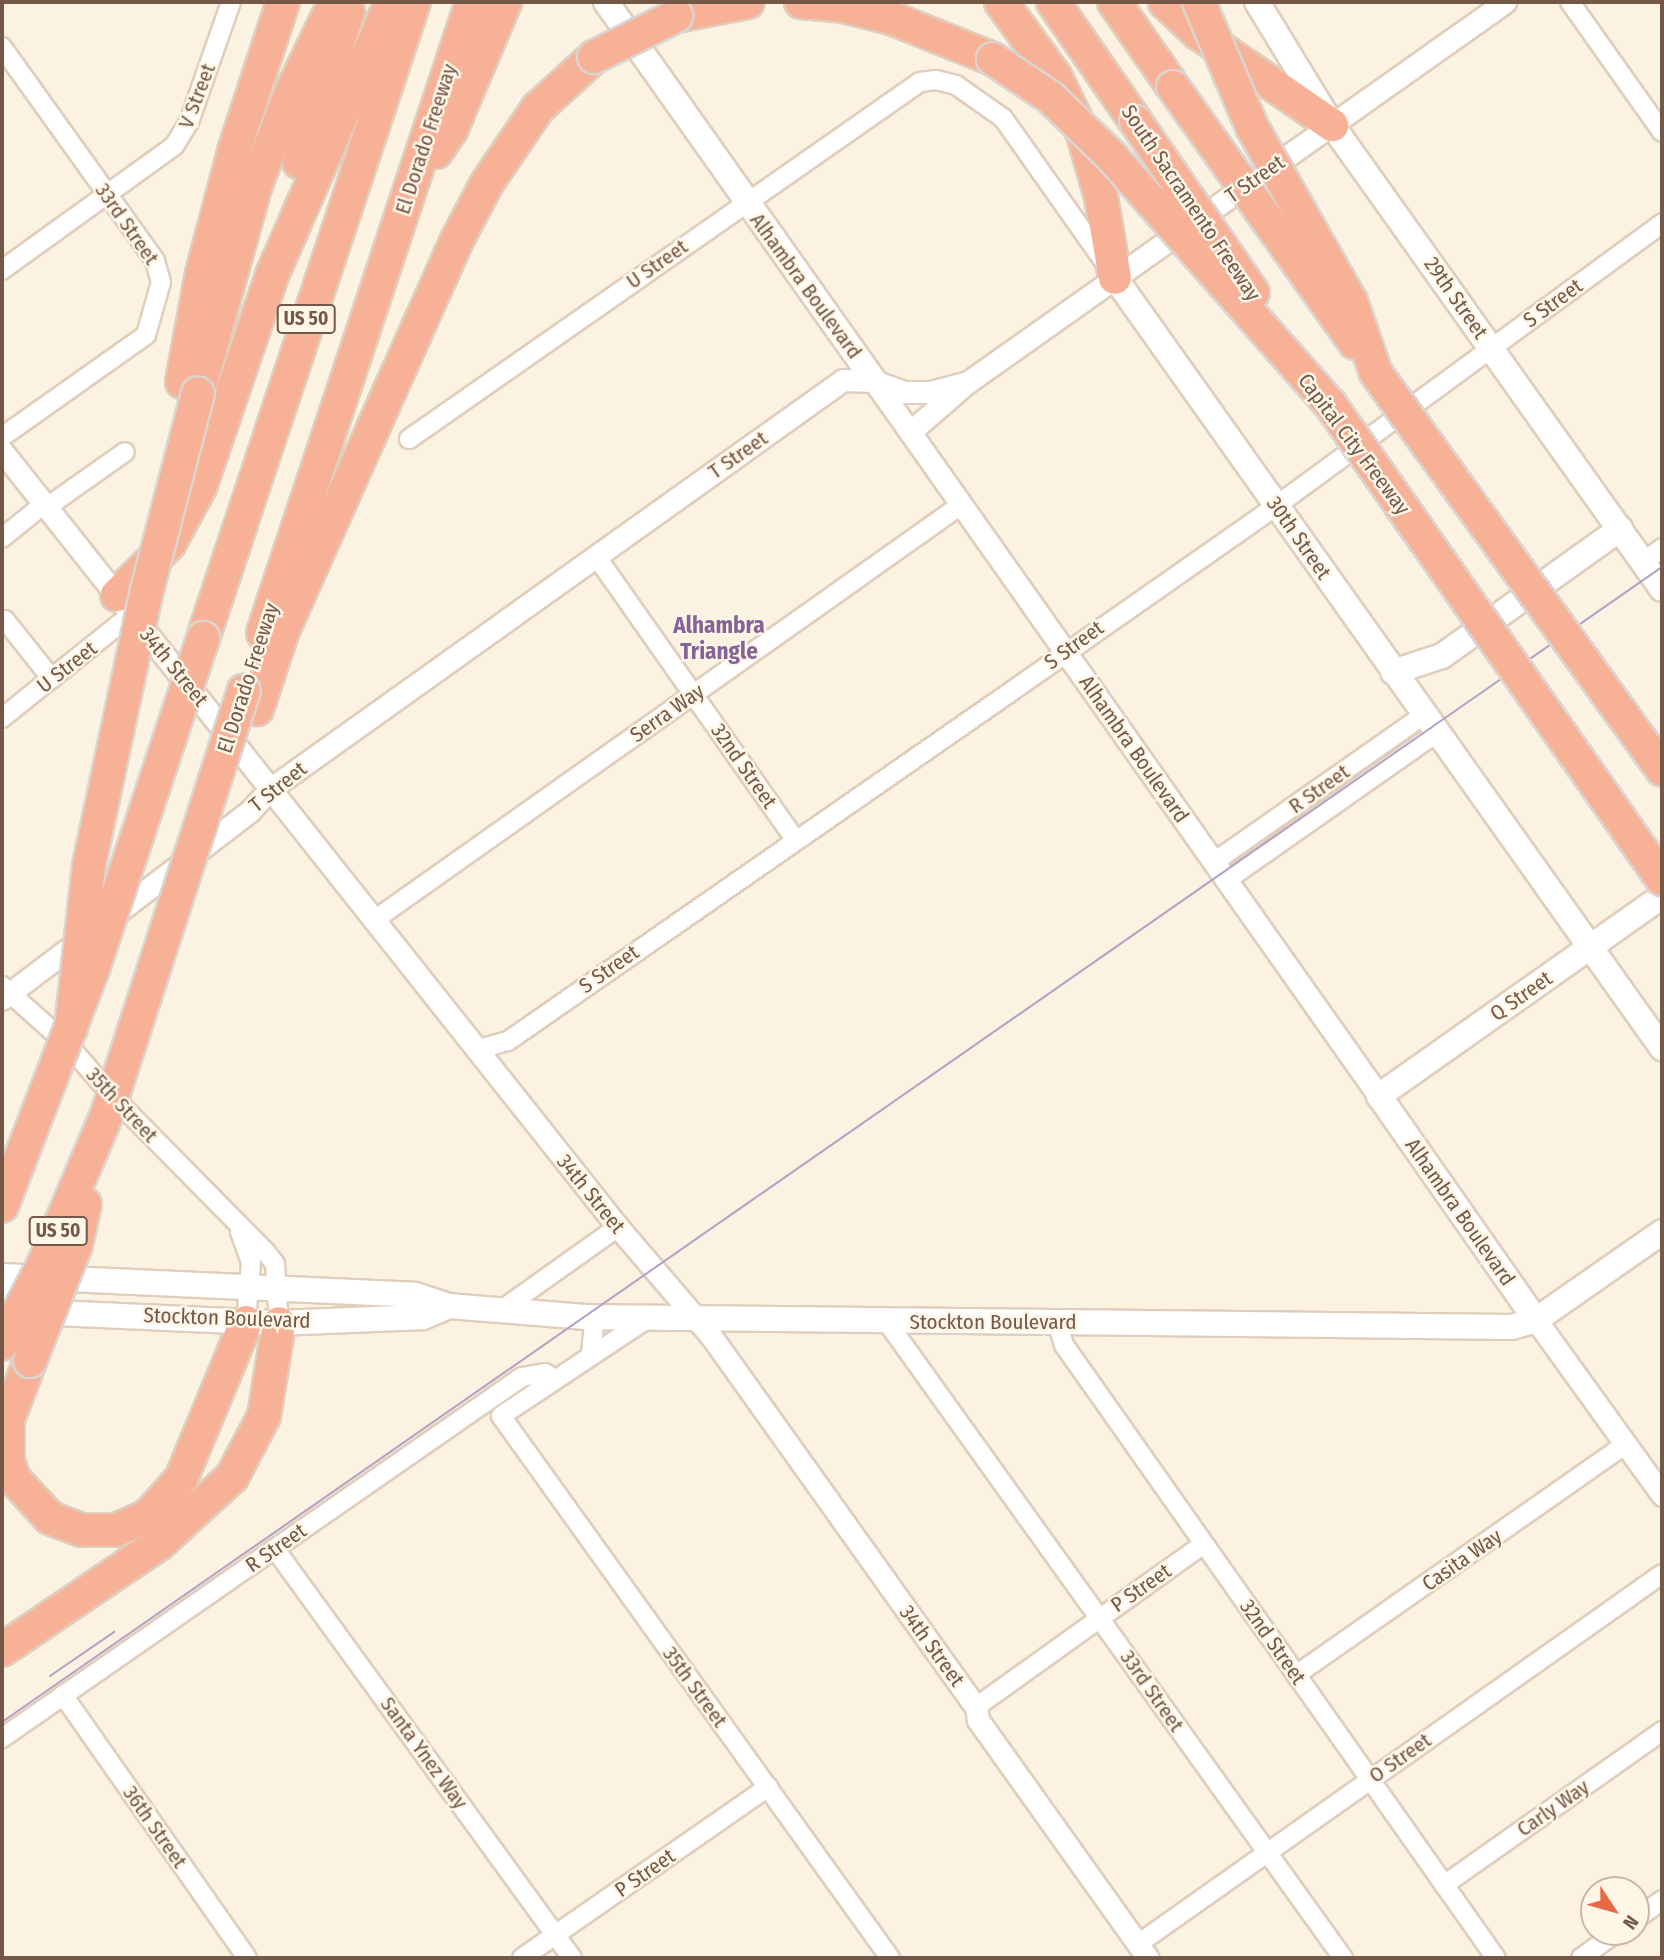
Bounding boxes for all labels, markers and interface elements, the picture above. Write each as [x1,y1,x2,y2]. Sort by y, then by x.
street label: V Street [173,60,221,132]
street label: El Dorado Freeway [390,61,462,217]
street label: South Sacramento Freeway [1116,100,1266,306]
street label: T Street [1221,150,1289,208]
street label: 33rd Street [90,178,164,270]
street label: Alhambra Boulevard [745,208,867,364]
street label: U Street [622,234,692,294]
street label: 29th Street [1419,252,1493,344]
street label: S Street [1518,273,1588,333]
road number: US 50 [276,304,336,334]
street label: Capital City Freeway [1293,368,1415,520]
street label: T Street [704,426,772,484]
street label: 30th Street [1261,492,1337,584]
street label: El Dorado Freeway [212,600,284,756]
district label: Alhambra Triangle [673,611,765,665]
street label: S Street [1039,615,1109,675]
street label: 34th Street [135,623,213,711]
street label: U Street [32,636,102,698]
street label: Alhambra Boulevard [1074,671,1194,827]
street label: Serra Way [625,678,709,748]
street label: 32nd Street [706,719,782,813]
street label: T Street [244,756,312,818]
street label: R Street [1284,759,1354,819]
street label: S Street [574,939,644,999]
street label: Q Street [1485,966,1557,1026]
street label: 35th Street [81,1062,163,1148]
street label: Alhambra Boulevard [1400,1134,1520,1290]
street label: 34th Street [552,1150,630,1238]
road number: US 50 [28,1216,88,1246]
street label: Stockton Boulevard [143,1302,311,1334]
street label: Stockton Boulevard [910,1309,1076,1335]
street label: R Street [241,1518,311,1578]
street label: Casita Way [1417,1524,1507,1596]
street label: P Street [1106,1558,1176,1618]
street label: 32nd Street [1235,1595,1311,1689]
street label: 34th Street [894,1601,970,1691]
street label: 35th Street [657,1642,733,1732]
street label: 33rd Street [1115,1645,1189,1737]
street label: Santa Ynez Way [375,1692,473,1814]
street label: O Street [1364,1728,1436,1788]
street label: Carly Way [1512,1774,1594,1842]
street label: 36th Street [118,1781,192,1873]
street label: P Street [610,1843,680,1903]
north arrow [1580,1876,1650,1946]
text: N [1618,1911,1643,1934]

